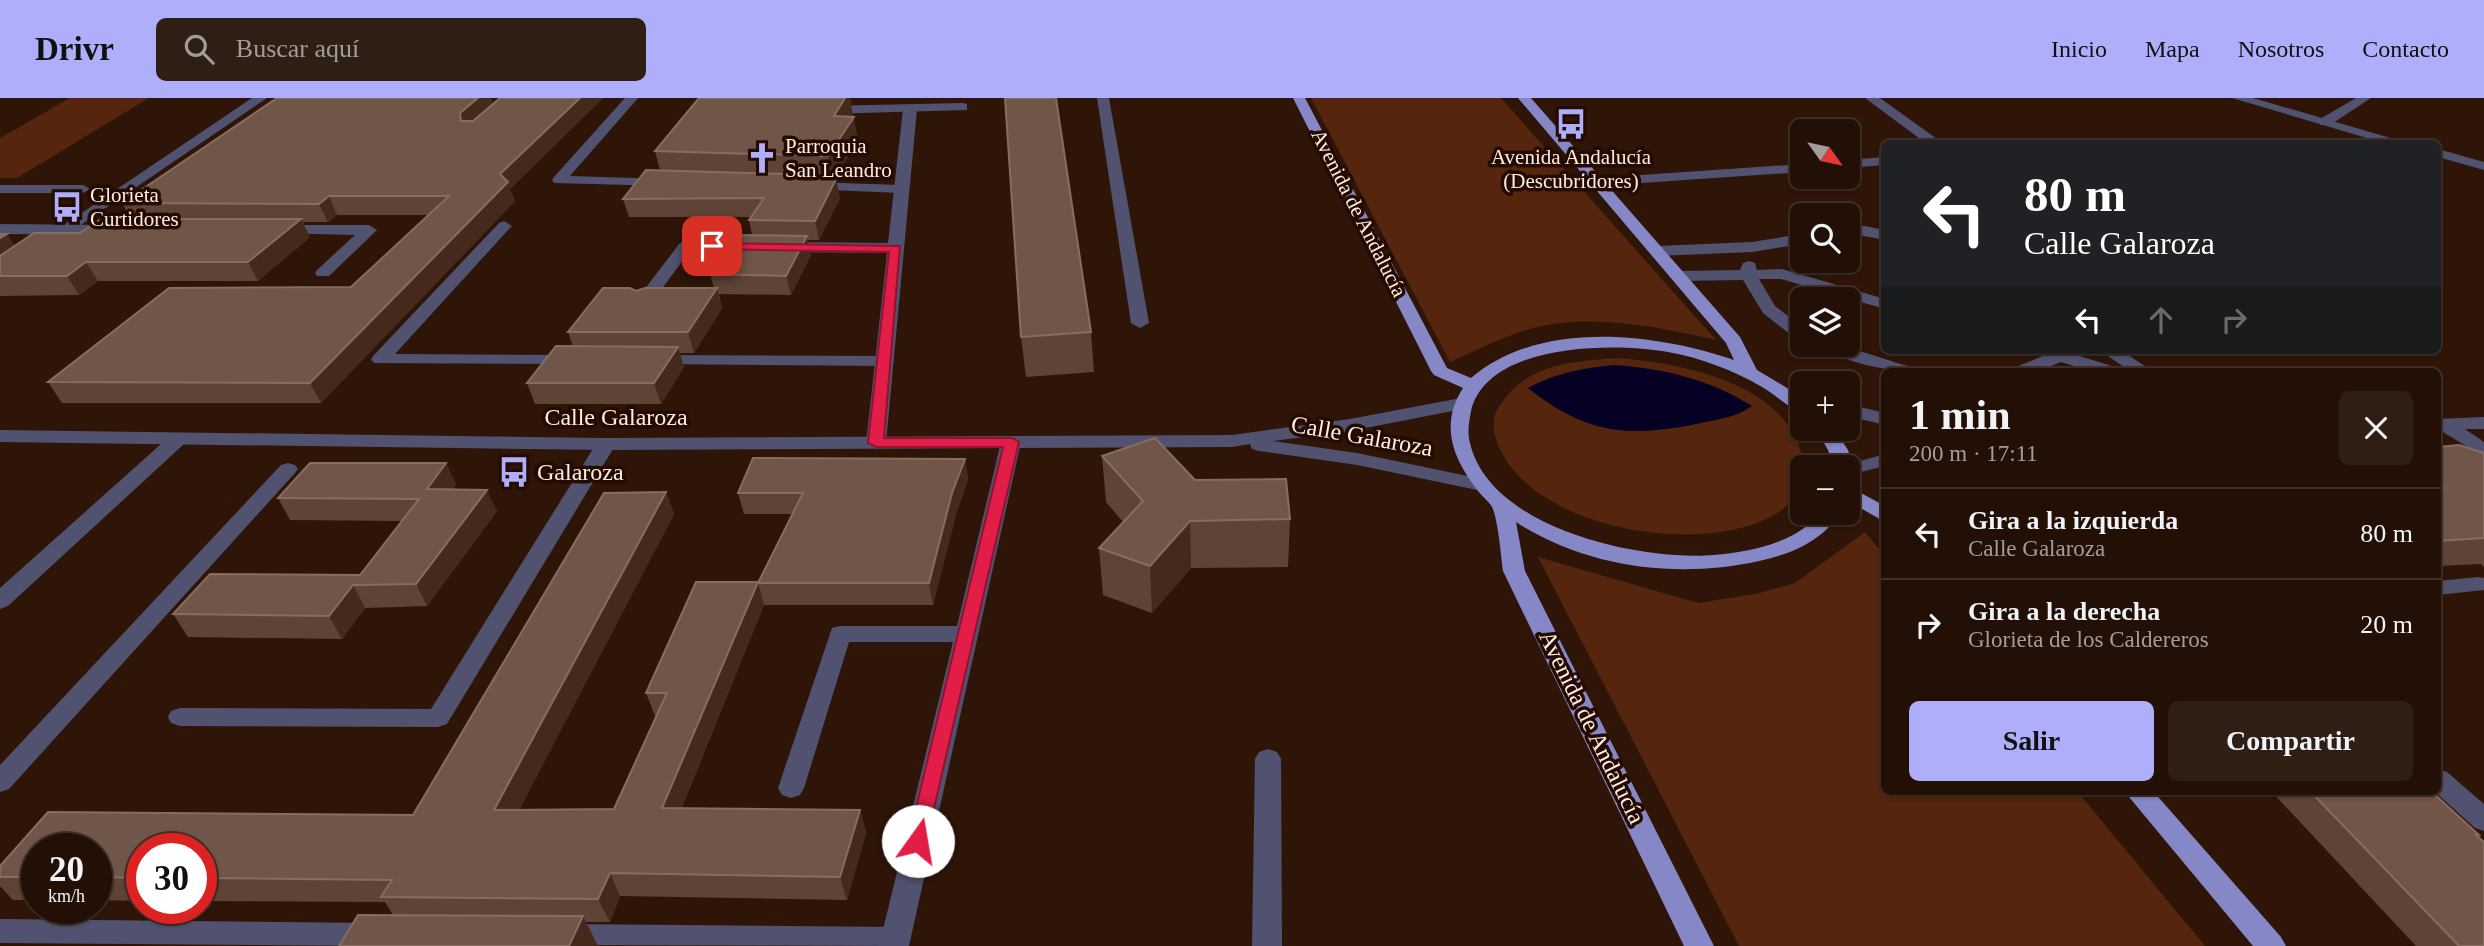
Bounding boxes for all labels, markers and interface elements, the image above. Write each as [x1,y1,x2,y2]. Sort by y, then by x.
search box [156,18,646,81]
icon: search [180,30,218,68]
text: Drivr [35,31,114,67]
text: Buscar aquí [236,34,359,63]
text: Inicio [2051,36,2107,62]
text: Mapa [2145,36,2200,62]
text: Nosotros [2238,36,2324,62]
text: Contacto [2362,36,2449,62]
bus stop icon: Avenida Andalucía (Descubridores) [1554,107,1588,141]
north arrow [1790,119,1860,189]
map controls [1790,119,1860,525]
street label: Avenida de Andalucía [1306,125,1412,301]
place label: Parroquia San Leandro [785,134,892,182]
church icon: Parroquia San Leandro [745,141,779,175]
place label: Avenida Andalucía (Descubridores) [1491,145,1652,193]
text: 80 m [2024,167,2126,222]
icon: left [1909,168,2000,259]
place label: Glorieta Curtidores [90,183,179,231]
bus stop icon: Glorieta Curtidores [50,190,84,224]
button: search [1790,203,1860,273]
pin [682,216,742,276]
text: Calle Galaroza [2024,225,2215,261]
icon: arrive [693,227,731,265]
button: layers [1790,287,1860,357]
icon: left [2069,301,2107,339]
icon: ahead [2142,301,2180,339]
icon: right [2215,301,2253,339]
button: + [1790,371,1860,441]
button: close [2339,391,2413,465]
text: 1 min [1909,392,2011,438]
street label: Calle Galaroza [544,404,688,430]
street label: Calle Galaroza [1289,411,1435,461]
text: 200 m · 17:11 [1909,441,2038,466]
bus stop icon: Galaroza [497,455,531,489]
button: − [1790,455,1860,525]
place label: Galaroza [537,459,624,485]
text: Gira a la izquierda [1968,506,2178,535]
icon: left [1909,515,1947,553]
text: 80 m [2360,519,2413,548]
text: Calle Galaroza [1968,536,2105,561]
text: Gira a la derecha [1968,597,2160,626]
icon: right [1909,606,1947,644]
text: 20 m [2360,610,2413,639]
street label: Avenida de Andalucía [1534,626,1650,828]
text: Glorieta de los Caldereros [1968,627,2209,652]
button: Salir [1909,701,2154,781]
button: Compartir [2168,701,2413,781]
position arrow [881,804,955,878]
speed limit sign: 30 [126,833,217,924]
text: 20 [49,850,84,889]
text: km/h [48,886,85,906]

